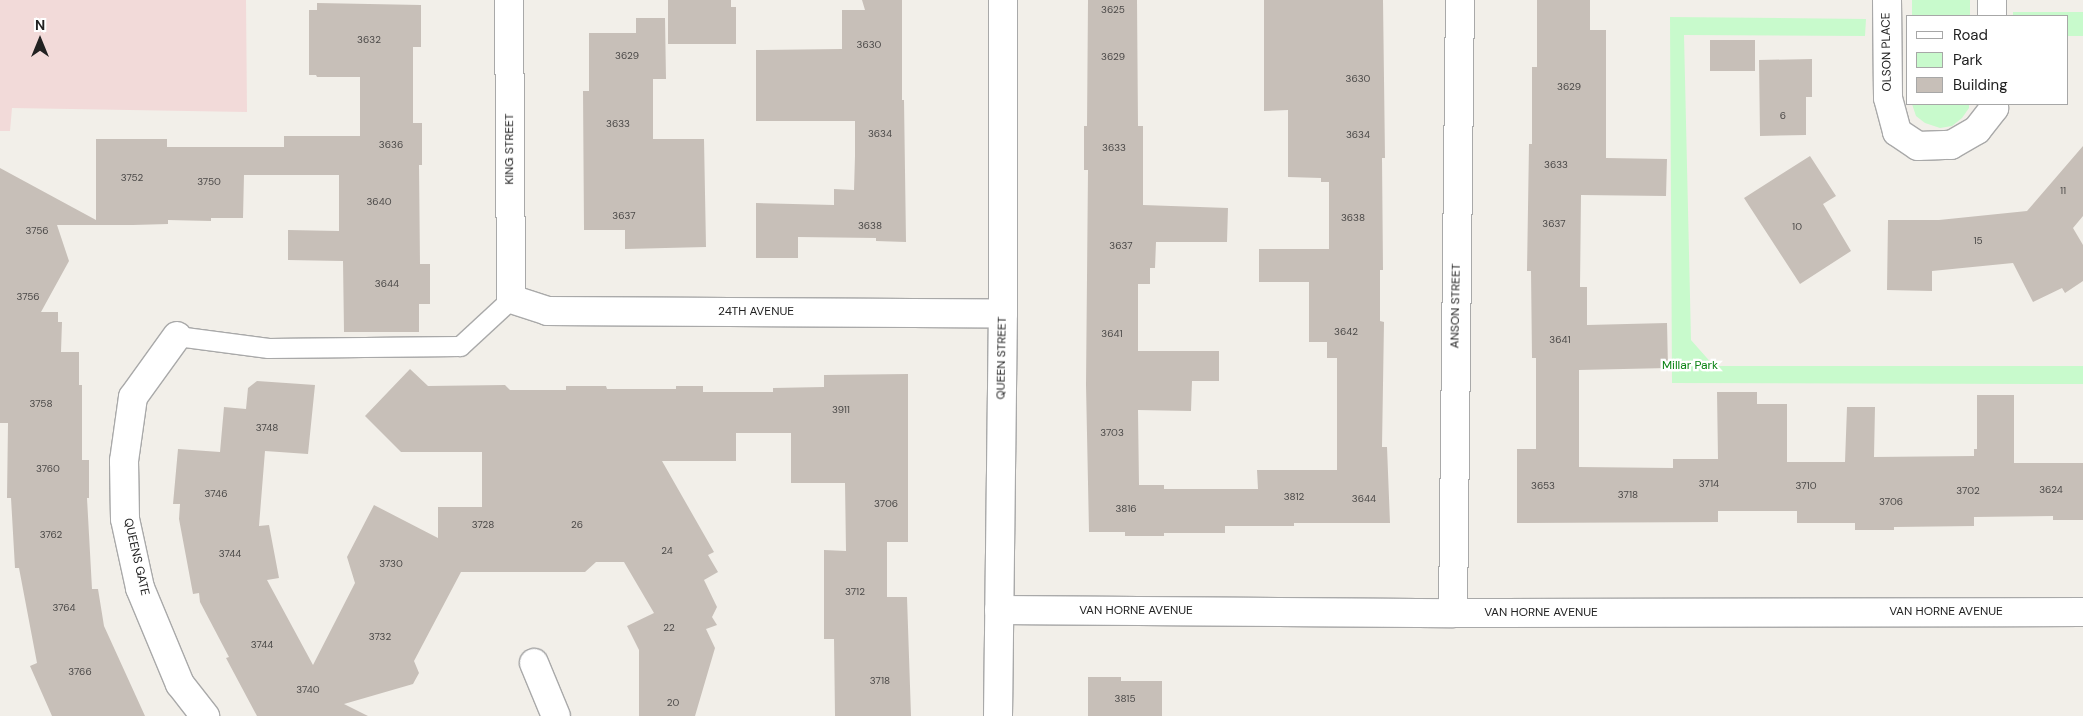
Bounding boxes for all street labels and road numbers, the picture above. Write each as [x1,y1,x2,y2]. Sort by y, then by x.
street label: OLSON PLACE [1879,12,1895,92]
street label: KING STREET [503,113,517,185]
street label: ANSON STREET [1448,263,1464,349]
street label: 24TH AVENUE [718,305,794,319]
street label: QUEEN STREET [994,316,1010,400]
street label: QUEENS GATE [120,517,152,597]
street label: VAN HORNE AVENUE [1079,604,1193,618]
street label: VAN HORNE AVENUE [1889,605,2003,619]
street label: VAN HORNE AVENUE [1484,606,1598,620]

